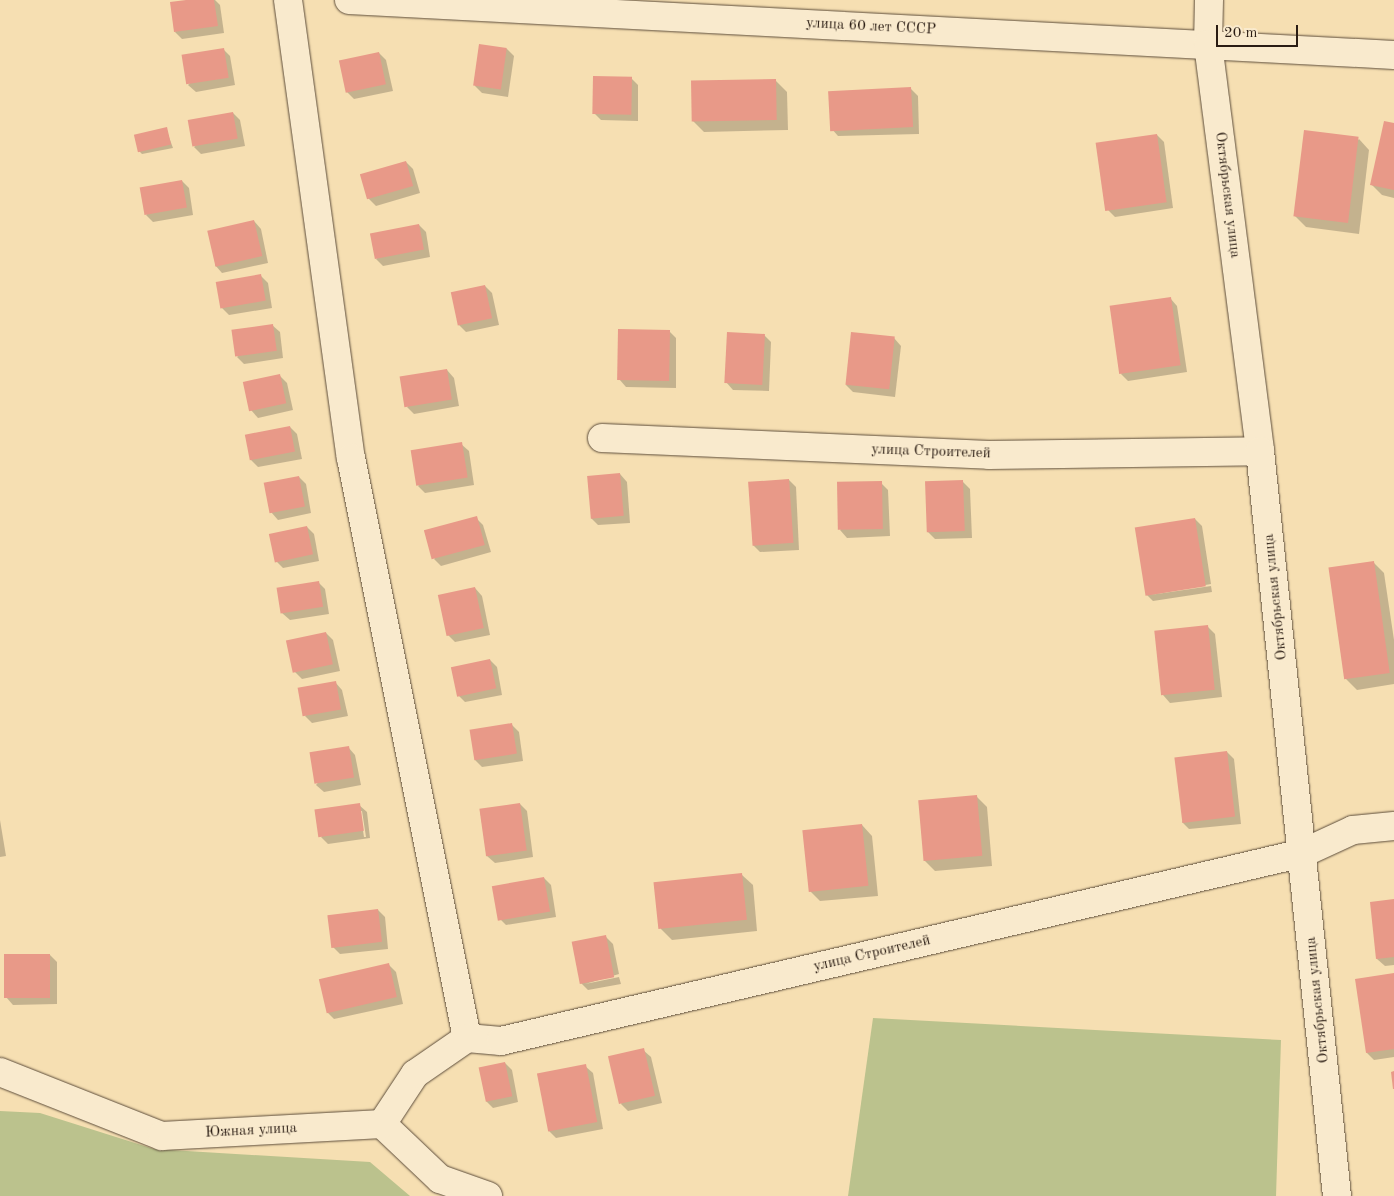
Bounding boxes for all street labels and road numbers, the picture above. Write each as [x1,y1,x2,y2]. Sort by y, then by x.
street label: улица 60 лет СССР [805,15,937,39]
street label: Октябрьская улица [1210,131,1244,259]
street label: улица Строителей [871,441,991,463]
street label: Октябрьская улица [1260,533,1292,661]
street label: улица Строителей [812,932,932,976]
street label: Октябрьская улица [1302,936,1334,1064]
street label: Южная улица [205,1120,297,1142]

